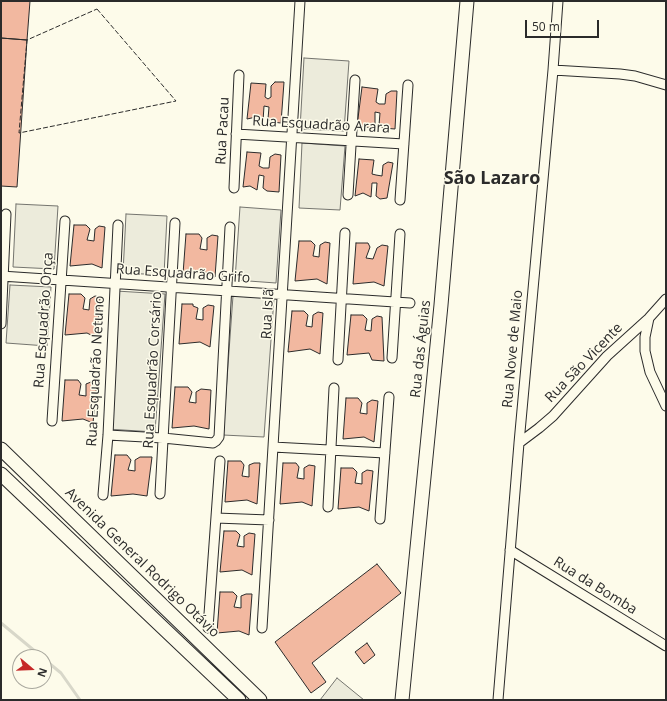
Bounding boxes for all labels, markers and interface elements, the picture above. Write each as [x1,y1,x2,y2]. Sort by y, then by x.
scale bar [527,12,601,38]
text: 50 m [532,18,560,35]
street label: Rua Pacau [213,97,233,165]
street label: Rua Esquadrão Arara [252,113,390,137]
district label: São Lazaro [444,168,540,190]
street label: Rua Esquadrão Onça [31,252,57,388]
street label: Rua Esquadrão Grifo [115,261,251,287]
street label: Rua Islã [258,288,278,340]
street label: Rua Nove de Maio [499,289,527,409]
street label: Rua Esquadrão Corsário [140,291,166,449]
street label: Rua Esquadrão Netuno [84,295,108,447]
street label: Rua das Águias [408,299,434,399]
street label: Rua São Vicente [542,320,626,406]
street label: Avenida General Rodrigo Otávio [61,485,223,641]
street label: Rua da Bomba [550,554,640,618]
north arrow [12,649,52,689]
text: N [34,666,51,679]

